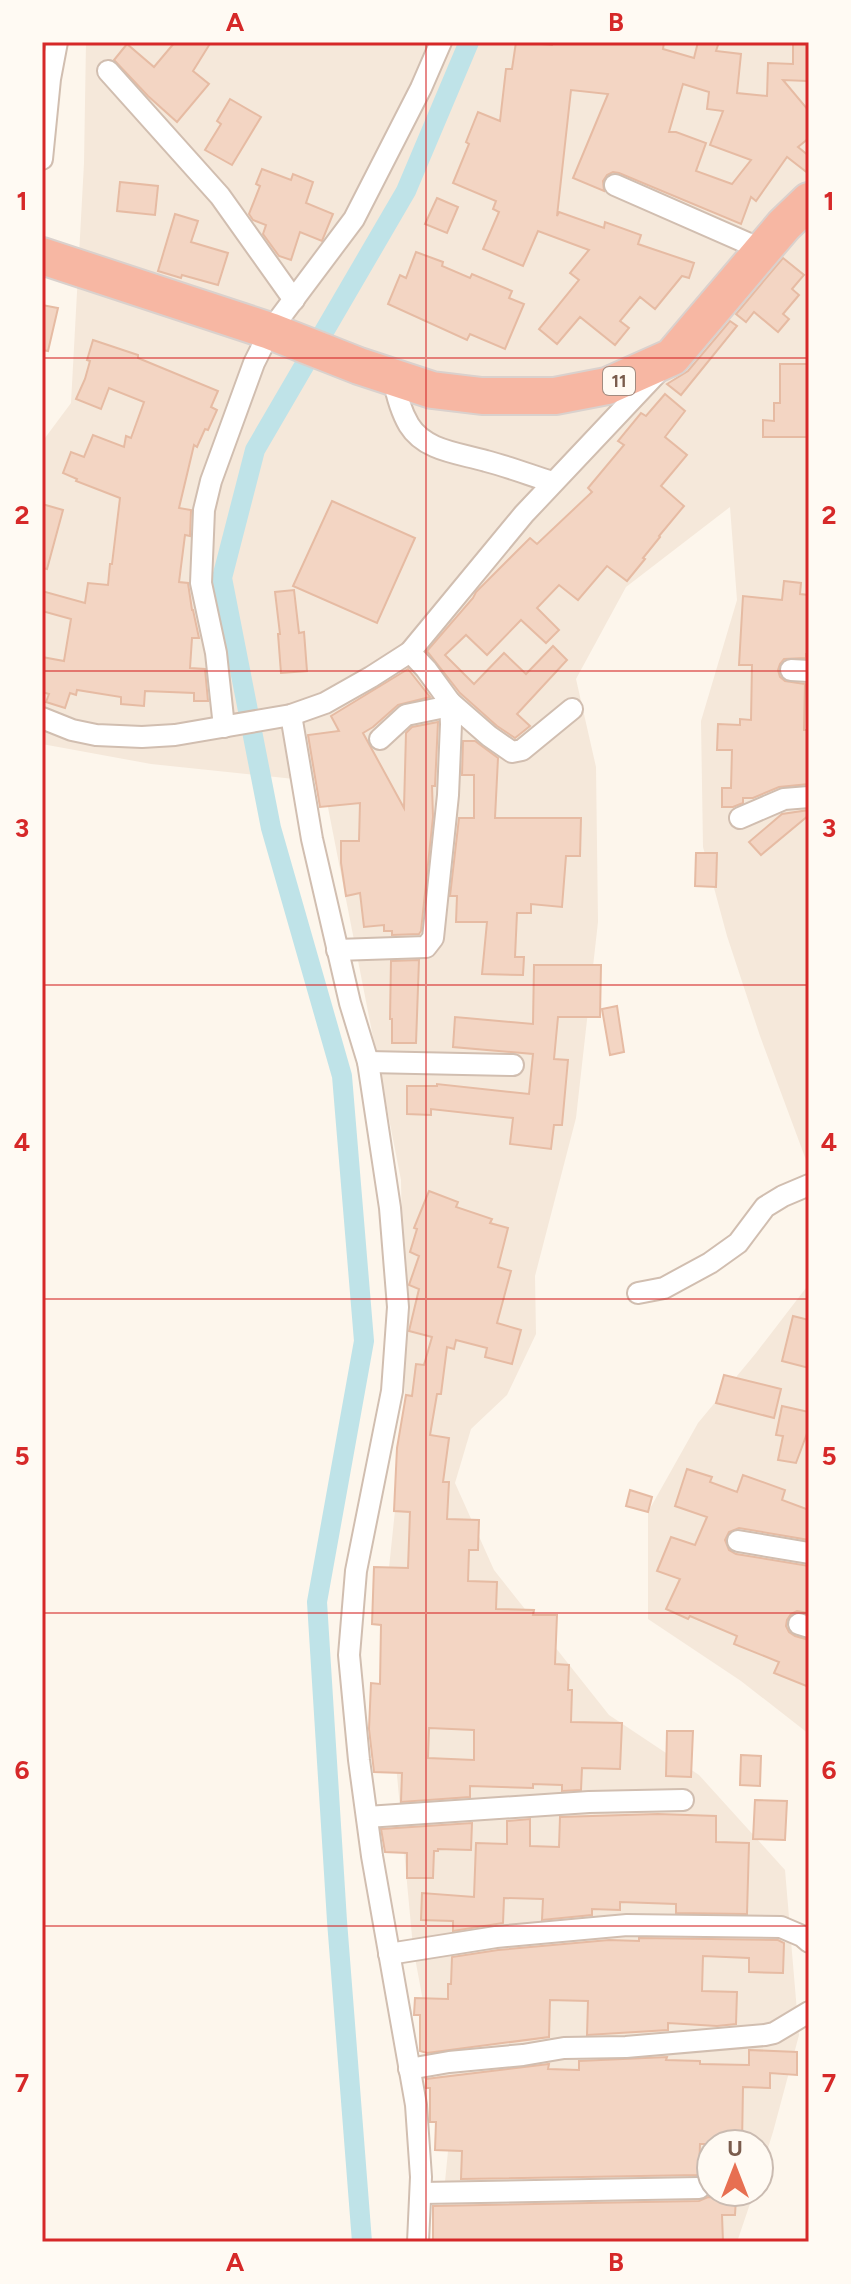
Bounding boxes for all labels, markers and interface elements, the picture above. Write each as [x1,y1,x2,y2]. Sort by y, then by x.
text: A [226,6,245,38]
text: B [608,6,624,38]
text: 1 [17,185,27,217]
text: 1 [824,185,834,217]
road number: 11 [603,367,635,395]
text: 2 [14,499,30,531]
text: 2 [821,499,837,531]
text: 3 [15,812,29,844]
text: 3 [822,812,836,844]
text: 4 [14,1126,30,1158]
text: 4 [821,1126,837,1158]
text: 5 [14,1440,30,1472]
text: 5 [821,1440,837,1472]
text: 6 [14,1754,30,1786]
text: 6 [821,1754,837,1786]
text: 7 [15,2067,29,2099]
text: 7 [822,2067,836,2099]
north arrow [695,2128,775,2208]
text: U [727,2135,743,2162]
text: A [226,2246,245,2278]
text: B [608,2246,624,2278]

